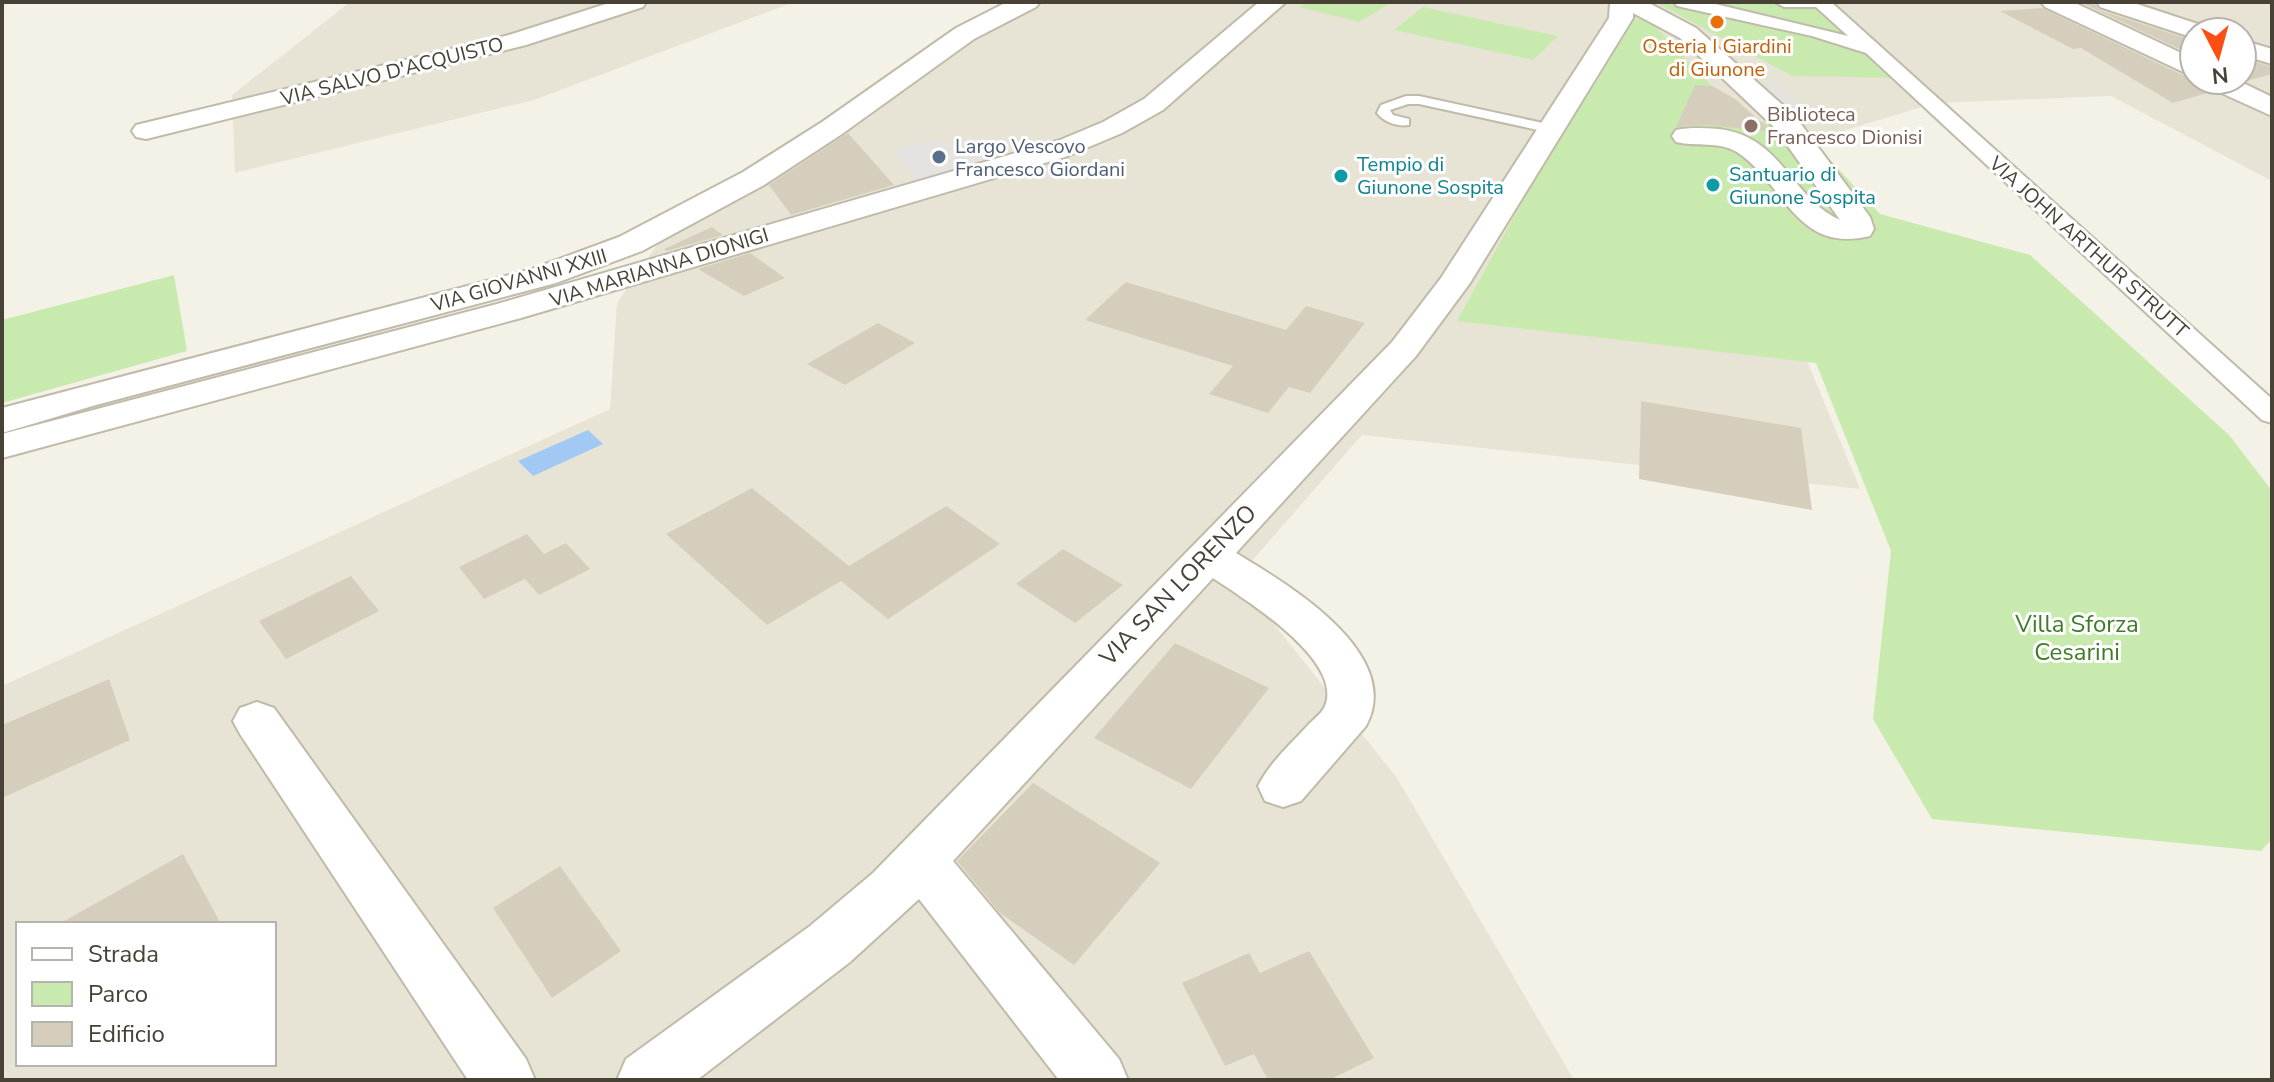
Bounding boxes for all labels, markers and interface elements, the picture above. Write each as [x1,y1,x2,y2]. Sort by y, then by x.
marker: Osteria I Giardini di Giunone [1708,13,1726,31]
north arrow [2178,16,2258,96]
street label: VIA SALVO D'ACQUISTO [277,31,506,112]
place label: Osteria I Giardini di Giunone [1642,33,1792,83]
text: N [2210,59,2230,91]
place label: Biblioteca Francesco Dionisi [1767,101,1922,151]
marker: Biblioteca Francesco Dionisi [1742,117,1760,135]
place label: Largo Vescovo Francesco Giordani [955,133,1125,183]
marker: Largo Vescovo Francesco Giordani [930,148,948,166]
street label: VIA JOHN ARTHUR STRUTT [1982,150,2194,344]
place label: Tempio di Giunone Sospita [1357,151,1504,201]
place label: Santuario di Giunone Sospita [1729,161,1876,211]
marker: Tempio di Giunone Sospita [1332,167,1350,185]
marker: Santuario di Giunone Sospita [1704,176,1722,194]
street label: VIA MARIANNA DIONIGI [545,221,772,314]
street label: VIA GIOVANNI XXIII [427,242,610,319]
street label: VIA SAN LORENZO [1092,497,1264,673]
park label: Villa Sforza Cesarini [2014,608,2139,668]
legend [16,922,276,1066]
text: Strada [88,938,159,970]
text: Parco [88,978,148,1010]
text: Edificio [88,1018,165,1050]

